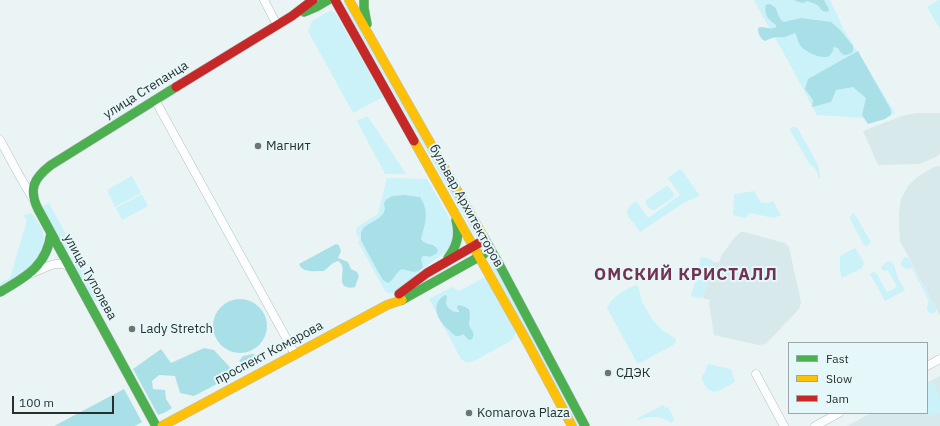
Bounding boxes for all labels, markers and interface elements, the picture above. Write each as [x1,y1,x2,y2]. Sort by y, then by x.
street label: улица Степанца [101,58,191,122]
place label: Магнит [266,138,311,154]
marker: Магнит [253,141,263,151]
street label: бульвар Архитекторов [426,142,506,270]
street label: улица Туполева [60,231,120,323]
district label: ОМСКИЙ КРИСТАЛЛ [594,265,778,285]
street label: проспект Комарова [212,318,326,388]
place label: Lady Stretch [140,321,213,337]
marker: Lady Stretch [127,324,137,334]
legend [788,342,928,414]
text: Fast [826,351,849,366]
place label: СДЭК [616,365,650,381]
marker: СДЭК [603,368,613,378]
text: Slow [826,371,852,386]
scale bar [14,388,116,414]
text: Jam [826,391,849,406]
text: 100 m [19,395,54,410]
place label: Komarova Plaza [477,405,570,421]
marker: Komarova Plaza [464,408,474,418]

